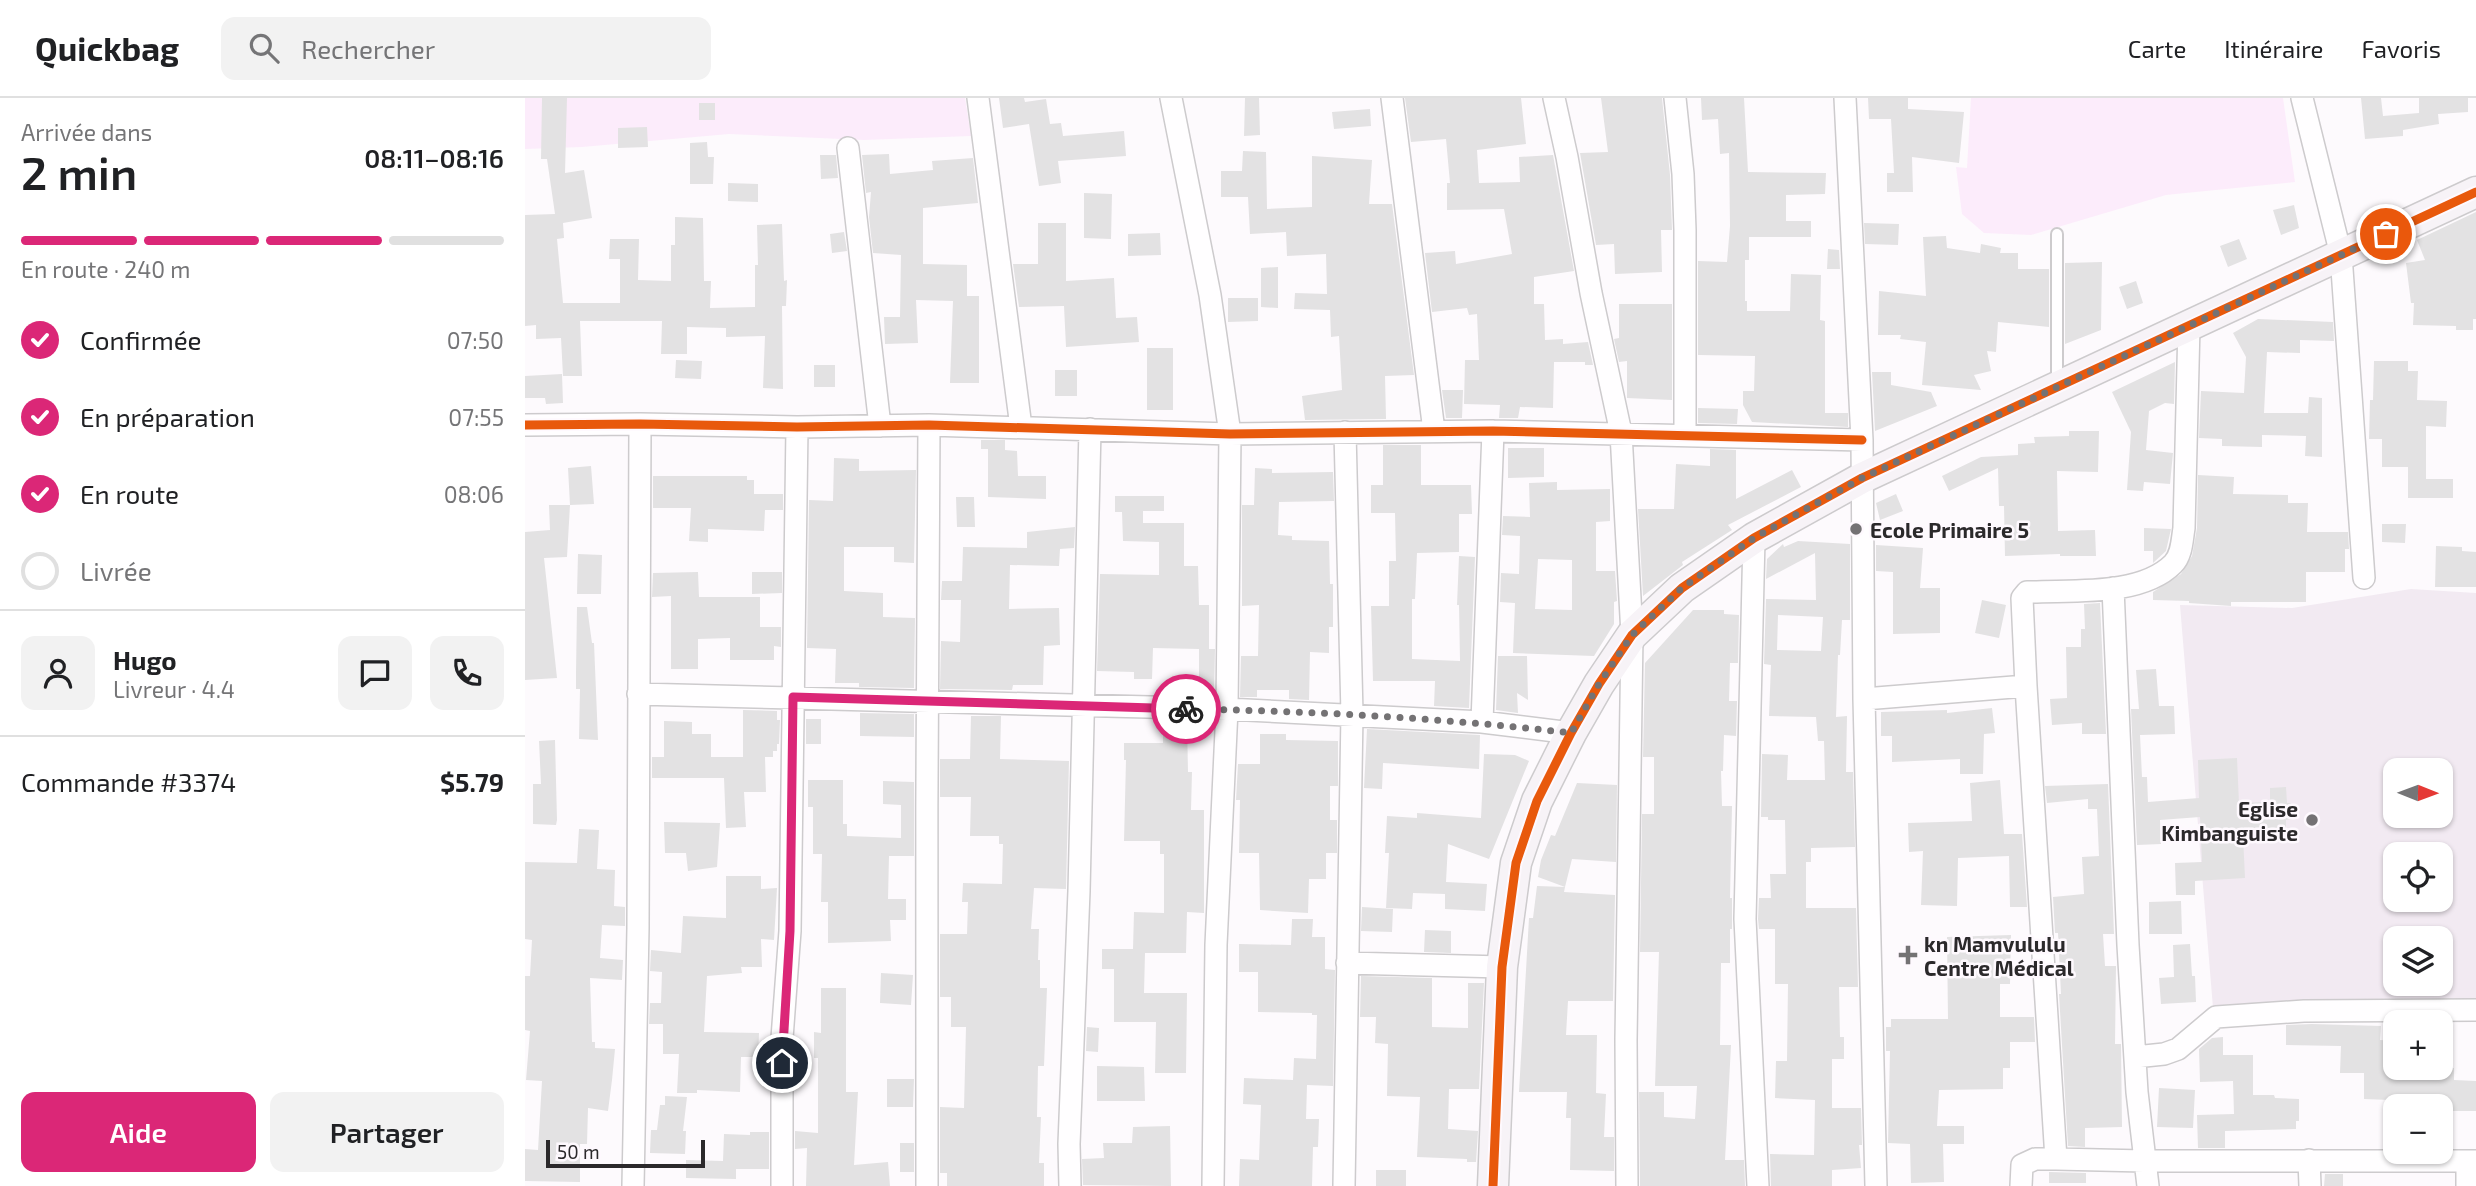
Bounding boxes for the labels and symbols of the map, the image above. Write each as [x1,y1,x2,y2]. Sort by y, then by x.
pin [2356,204,2416,264]
place label: Ecole Primaire 5 [1870,517,2029,542]
marker: Ecole Primaire 5 [1848,521,1864,537]
courier [1151,674,1221,744]
north arrow [2383,758,2453,828]
place label: Eglise Kimbanguiste [2161,796,2298,845]
marker: Eglise Kimbanguiste [2304,812,2320,828]
place label: kn Mamvululu Centre Médical [1924,931,2074,980]
marker: kn Mamvululu Centre Médical [1898,945,1918,965]
pin [752,1033,812,1093]
scale bar [546,1137,705,1169]

